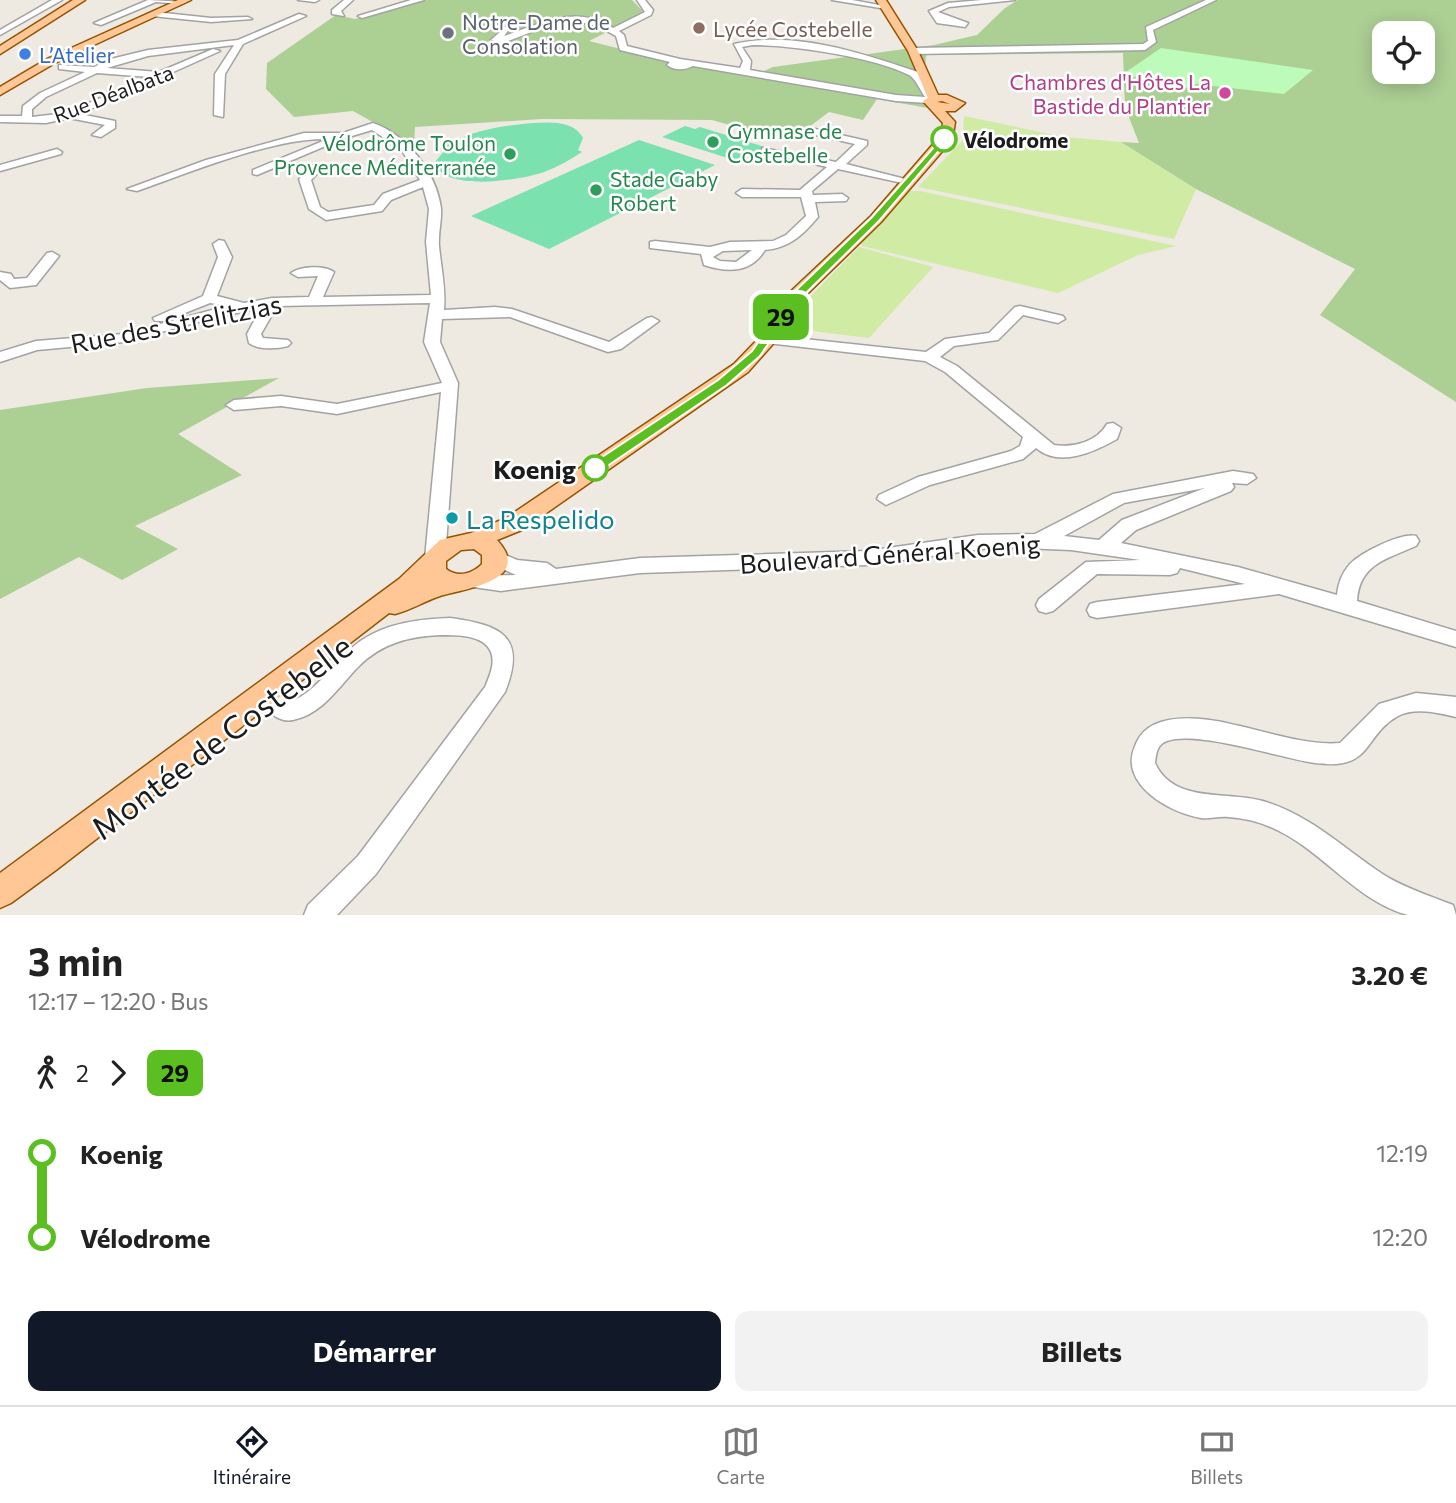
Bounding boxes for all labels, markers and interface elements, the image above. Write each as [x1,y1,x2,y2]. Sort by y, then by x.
place label: Notre-Dame de Consolation [462,9,610,58]
place label: Lycée Costebelle [713,16,873,41]
marker: Lycée Costebelle [691,20,707,36]
map controls [1372,21,1435,84]
button: locate [1372,21,1435,84]
marker: Notre-Dame de Consolation [440,25,456,41]
place label: L’Atelier [39,42,115,67]
marker: L’Atelier [17,46,33,62]
street label: Rue Déalbata [49,59,177,127]
place label: Chambres d'Hôtes La Bastide du Plantier [1010,69,1211,118]
marker: Chambres d'Hôtes La Bastide du Plantier [1217,85,1233,101]
place label: Gymnase de Costebelle [727,118,842,167]
marker: Vélodrome [931,126,957,152]
place label: Vélodrome [963,127,1068,152]
place label: Vélodrôme Toulon Provence Méditerranée [274,130,496,179]
marker: Gymnase de Costebelle [705,134,721,150]
marker: Vélodrôme Toulon Provence Méditerranée [502,146,518,162]
place label: Stade Gaby Robert [610,166,718,215]
marker: Stade Gaby Robert [588,182,604,198]
street label: Rue des Strelitzias [68,287,284,359]
line badge: 29 [750,294,812,340]
text: 29 [767,302,795,331]
place label: Koenig [493,453,576,484]
marker: Koenig [582,455,608,481]
place label: La Respelido [466,503,615,534]
marker: La Respelido [444,510,460,526]
street label: Boulevard Général Koenig [738,527,1042,579]
street label: Montée de Costebelle [83,625,359,847]
text: 3 min [28,937,123,984]
text: 3.20 € [1351,959,1428,990]
text: 12:17 – 12:20 · Bus [28,987,208,1015]
icon: walk [28,1054,66,1092]
icon: forward [99,1054,137,1092]
text: 29 [161,1058,189,1087]
text: 2 [76,1059,89,1087]
text: Koenig [80,1138,163,1169]
text: 12:19 [1376,1139,1428,1167]
text: Vélodrome [80,1222,210,1253]
text: 12:20 [1372,1223,1428,1251]
button: Démarrer [28,1311,721,1391]
button: Billets [735,1311,1428,1391]
tab: Itinéraire [213,1423,291,1488]
tab: Carte [717,1423,765,1488]
tab: Billets [1190,1423,1243,1488]

